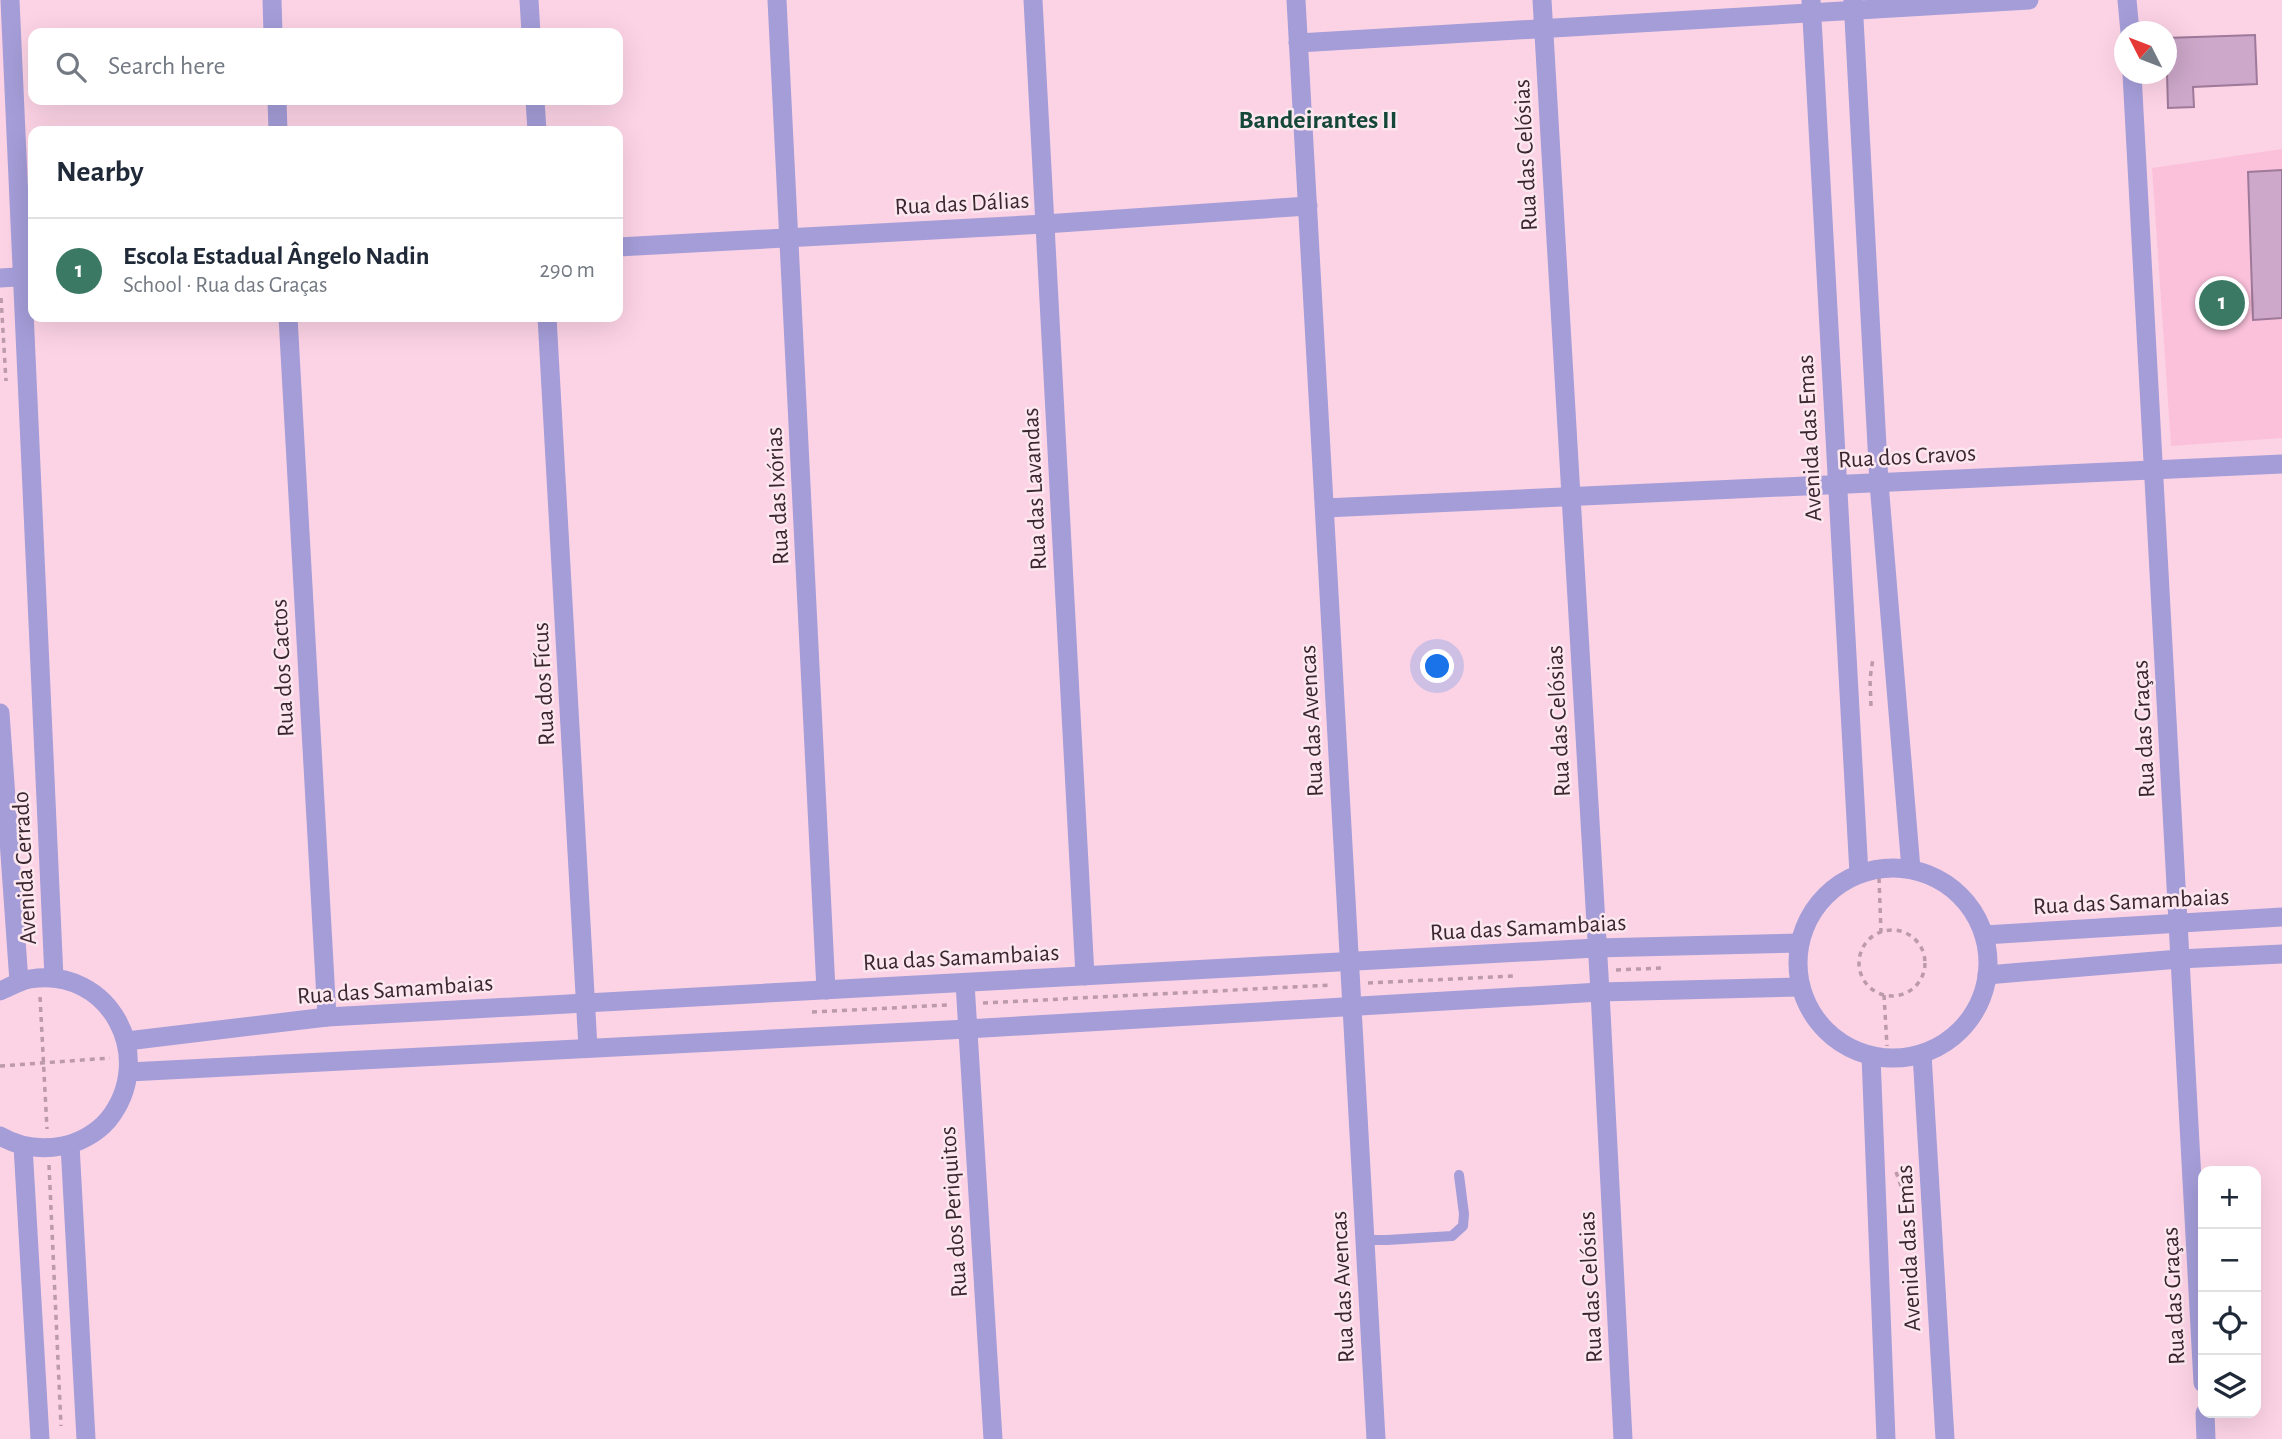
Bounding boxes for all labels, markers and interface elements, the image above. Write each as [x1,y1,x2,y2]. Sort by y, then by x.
north arrow [2114,21,2177,84]
search box [28,28,623,105]
icon: search [52,48,90,86]
text: Search here [108,53,226,79]
street label: Rua das Celósias [1510,79,1542,231]
district label: Bandeirantes II [1239,107,1397,133]
text: Nearby [56,157,144,187]
street label: Rua das Dálias [894,188,1030,220]
text: Escola Estadual Ângelo Nadin [123,243,430,269]
text: 1 [75,259,83,282]
text: 290 m [539,259,595,282]
text: School · Rua das Graças [123,274,328,297]
pin: 1 [2199,277,2245,329]
street label: Avenida das Emas [1794,354,1826,522]
street label: Rua das Lavandas [1019,407,1051,571]
street label: Rua das Ixórias [762,426,794,566]
street label: Rua dos Cravos [1837,441,1977,473]
street label: Rua dos Cactos [267,598,299,738]
street label: Rua dos Fícus [529,622,559,746]
street label: Rua das Avencas [1296,644,1328,798]
street label: Rua das Celósias [1543,645,1575,797]
your location [1420,649,1454,683]
street label: Rua das Graças [2128,659,2160,799]
street label: Avenida Cerrado [9,791,41,945]
street label: Rua das Samambaias [2032,885,2230,919]
street label: Rua das Samambaias [1429,911,1627,945]
street label: Rua das Samambaias [862,941,1060,975]
street label: Rua das Samambaias [296,971,494,1009]
street label: Rua dos Periquitos [936,1126,972,1298]
street label: Avenida das Emas [1893,1164,1925,1332]
map controls [2198,1166,2261,1418]
button: + [2198,1166,2261,1229]
street label: Rua das Avencas [1327,1210,1359,1364]
street label: Rua das Celósias [1575,1211,1607,1363]
street label: Rua das Graças [2158,1226,2190,1366]
button: − [2198,1229,2261,1292]
button: locate [2198,1292,2261,1355]
button: layers [2198,1355,2261,1418]

